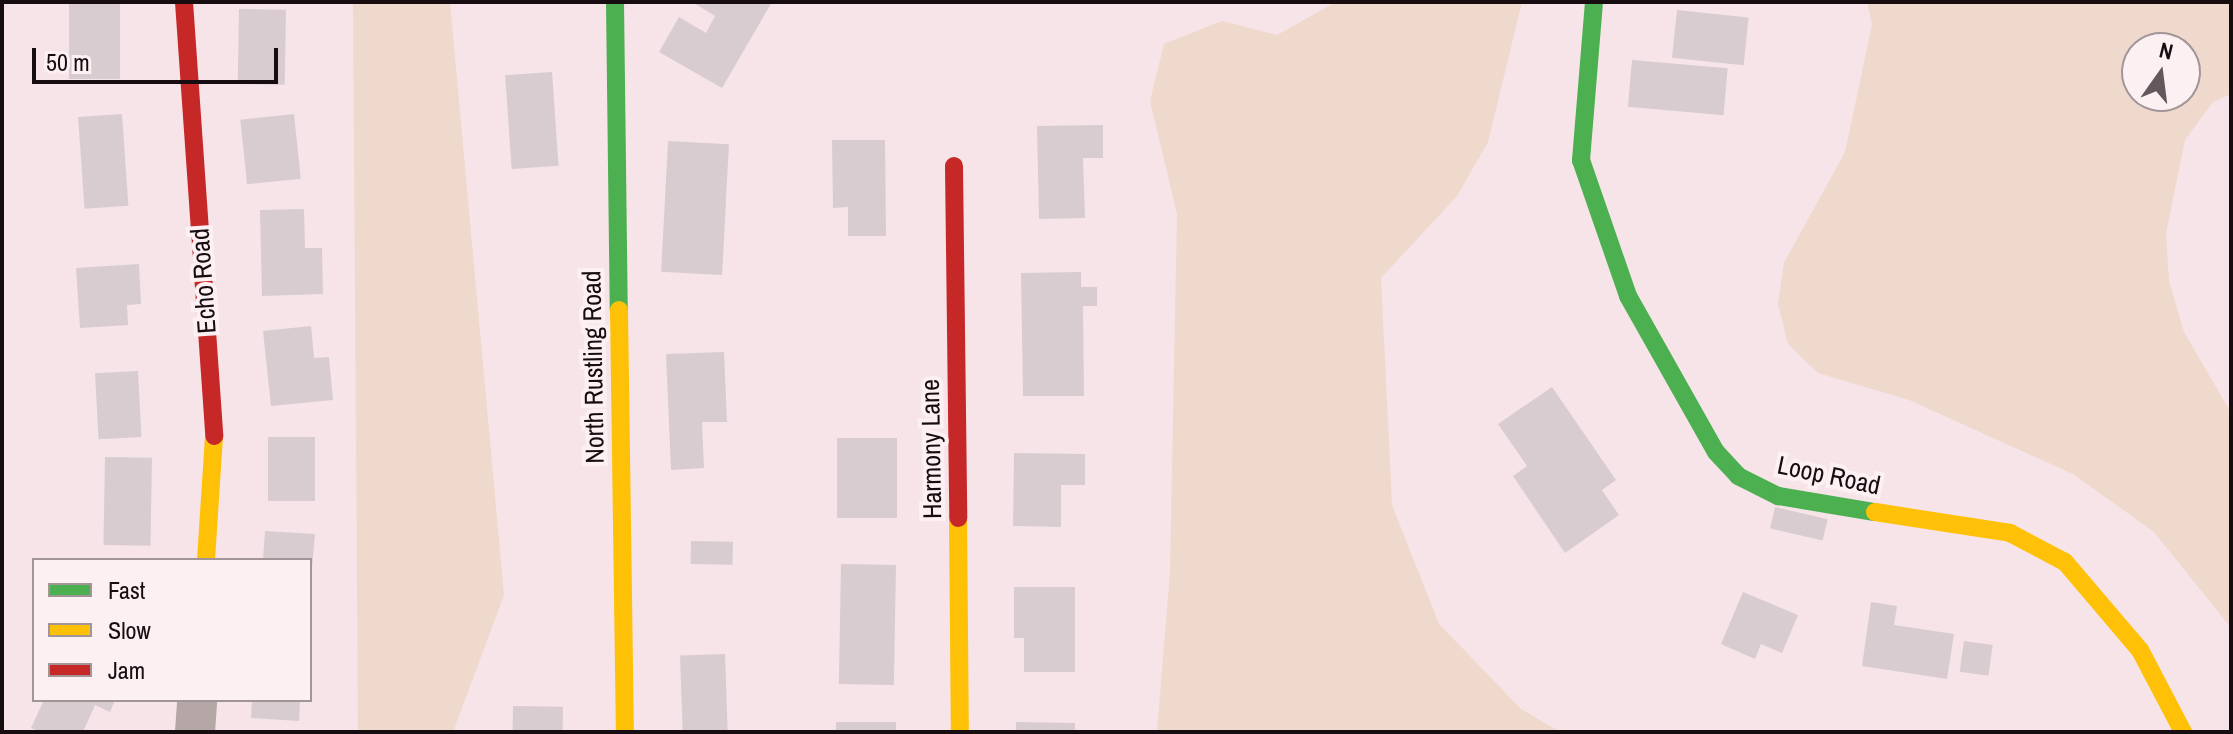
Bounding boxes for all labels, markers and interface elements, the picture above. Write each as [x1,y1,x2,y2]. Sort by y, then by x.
scale bar [36,32,282,82]
north arrow [2121,32,2201,112]
text: N [2156,35,2176,67]
text: 50 m [46,46,90,78]
street label: Echo Road [184,227,222,335]
street label: North Rustling Road [576,270,610,464]
street label: Harmony Lane [914,379,948,519]
street label: Loop Road [1775,449,1883,501]
legend [32,558,312,702]
text: Fast [108,574,145,606]
text: Slow [108,614,151,646]
text: Jam [108,654,145,686]

